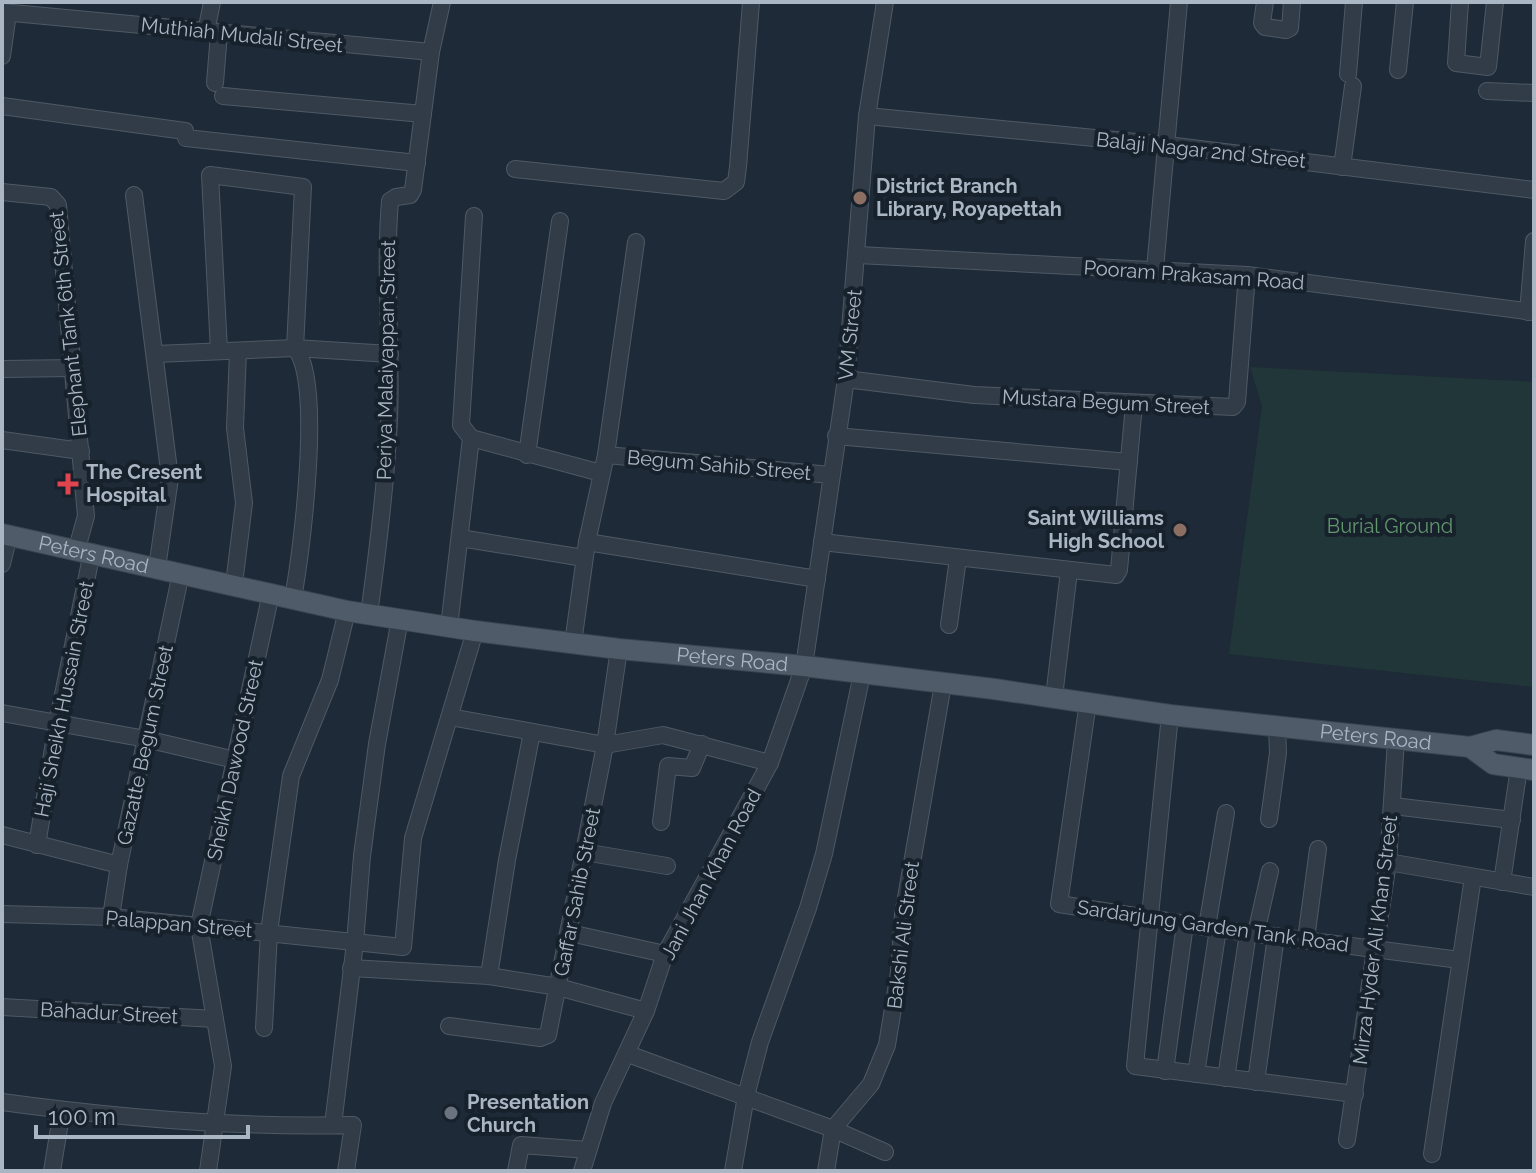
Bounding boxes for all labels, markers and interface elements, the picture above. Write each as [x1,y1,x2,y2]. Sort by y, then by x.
street label: Muthiah Mudali Street [140,12,344,58]
street label: Balaji Nagar 2nd Street [1095,127,1307,173]
place label: District Branch Library, Royapettah [876,174,1062,221]
marker: District Branch Library, Royapettah [851,189,869,207]
street label: Elephant Tank 6th Street [44,210,92,438]
street label: Periya Malaiyappan Street [372,239,400,480]
street label: Pooram Prakasam Road [1083,255,1305,295]
street label: VM Street [833,288,867,382]
street label: Mustara Begum Street [1002,385,1211,419]
street label: Begum Sahib Street [626,445,812,485]
place label: The Cresent Hospital [86,460,202,507]
marker: The Cresent Hospital [57,473,79,495]
place label: Saint Williams High School [1027,506,1165,553]
park label: Burial Ground [1327,514,1453,538]
marker: Saint Williams High School [1171,521,1189,539]
street label: Peters Road [36,531,151,578]
street label: Haji Sheikh Hussain Street [29,579,99,819]
street label: Gazatte Begum Street [112,642,178,847]
street label: Peters Road [675,642,789,676]
street label: Sheikh Dawood Street [202,657,268,863]
street label: Peters Road [1319,719,1433,755]
street label: Jani Jhan Khan Road [656,784,766,964]
street label: Gaffar Sahib Street [549,805,605,978]
street label: Mirza Hyder Ali Khan Street [1348,814,1402,1066]
street label: Bakshi Ali Street [882,859,924,1010]
street label: Sardarjung Garden Tank Road [1076,895,1350,957]
street label: Palappan Street [105,906,254,942]
street label: Bahadur Street [39,997,179,1029]
scale bar [36,1089,248,1139]
place label: Presentation Church [467,1090,589,1137]
text: 100 m [48,1102,116,1131]
marker: Presentation Church [442,1104,460,1122]

